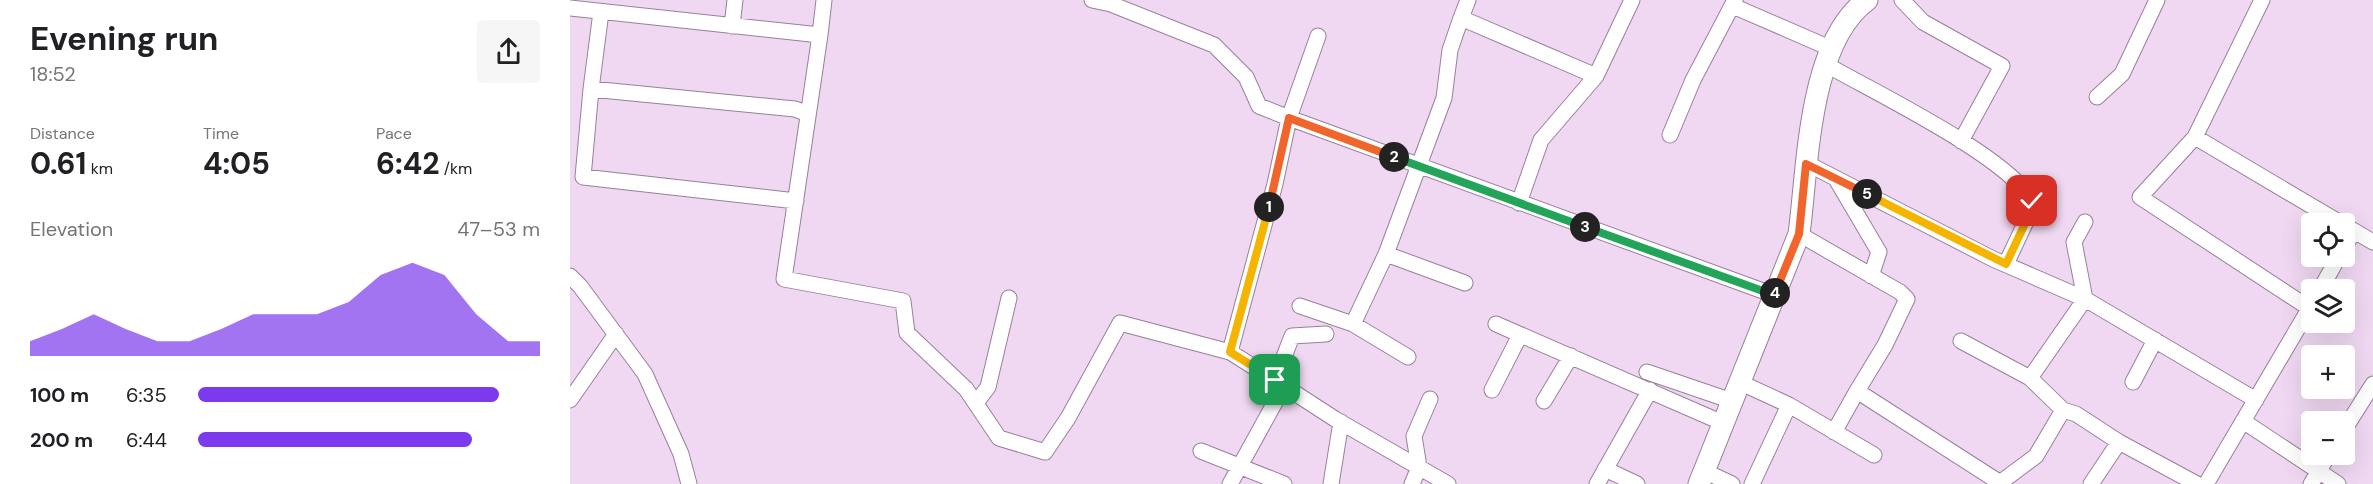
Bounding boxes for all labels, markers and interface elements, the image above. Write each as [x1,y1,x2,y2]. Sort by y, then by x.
text: Evening run [30,17,218,60]
button: share [477,20,540,83]
text: 18:52 [30,61,76,87]
text: Distance [30,123,95,144]
text: Time [203,123,239,144]
text: Pace [376,123,412,144]
pin: 2 [1379,142,1409,172]
text: 0.61 [30,144,87,183]
text: 4:05 [203,144,270,183]
text: 6:42 [376,144,439,183]
text: 2 [1389,146,1399,167]
text: km [87,158,113,179]
text: /km [439,158,472,179]
pin [2006,175,2057,226]
pin: 5 [1852,179,1882,209]
text: 5 [1862,183,1872,204]
icon: check [2015,184,2048,217]
pin: 1 [1254,192,1284,222]
text: 1 [1266,196,1272,217]
pin: 3 [1570,212,1600,242]
map controls [2301,213,2355,465]
button: locate [2301,213,2355,267]
text: Elevation [30,216,113,242]
text: 47–53 m [457,216,540,242]
text: 3 [1580,216,1590,237]
pin: 4 [1760,278,1790,308]
button: layers [2301,279,2355,333]
text: 4 [1770,282,1780,303]
button: + [2301,345,2355,399]
pin [1249,354,1300,405]
icon: arrive [1258,363,1291,396]
text: 100 m [30,382,89,408]
text: 6:35 [126,382,167,408]
button: − [2301,411,2355,465]
text: 200 m [30,427,93,453]
text: 6:44 [126,427,167,453]

